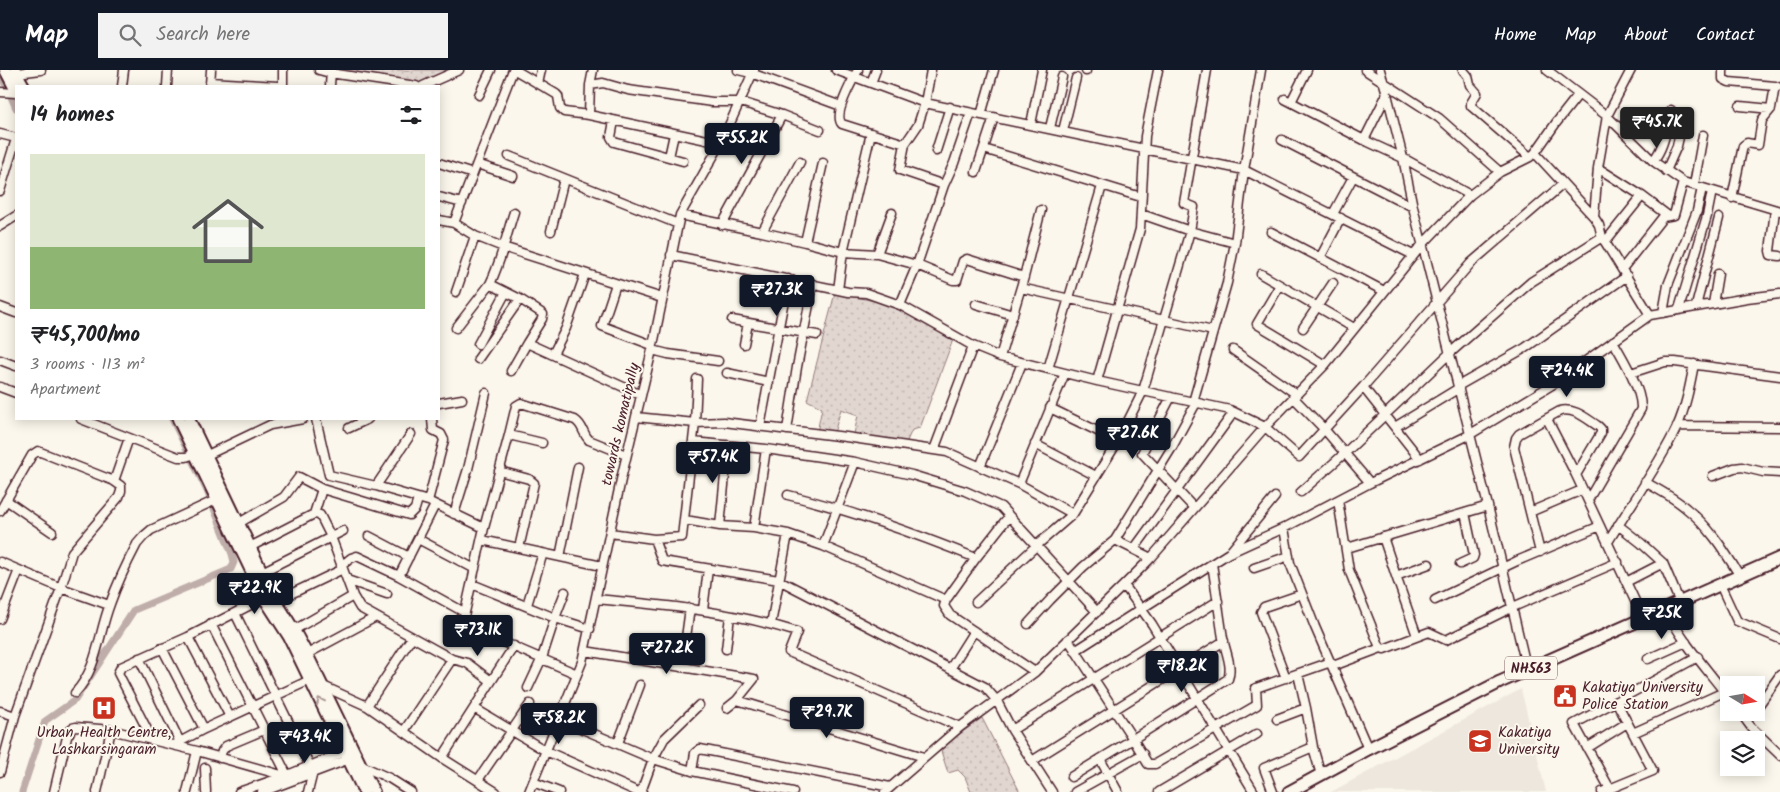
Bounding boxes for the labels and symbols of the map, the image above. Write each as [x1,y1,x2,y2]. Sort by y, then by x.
pin: ₹45.7K [1616,106,1698,149]
pin: ₹55.2K [701,122,783,165]
pin: ₹27.3K [736,274,818,317]
pin: ₹24.4K [1526,356,1608,398]
street label: towards komatipally [595,360,647,488]
pin: ₹27.6K [1092,418,1174,460]
pin: ₹57.4K [672,442,754,484]
pin: ₹22.9K [214,572,296,615]
pin: ₹25K [1632,598,1692,640]
pin: ₹73.1K [437,614,519,657]
pin: ₹27.2K [626,632,708,675]
pin: ₹18.2K [1141,650,1223,693]
road number: NH563 [1505,656,1557,680]
place label: Kakatiya University Police Station [1582,676,1704,717]
north arrow [1720,676,1765,721]
public building icon: Kakatiya University Police Station [1552,683,1578,709]
hospital icon: Urban Health Centre, Lashkarsingaram [91,695,117,721]
pin: ₹29.7K [786,696,868,739]
one-way arrow [316,697,326,706]
pin: ₹58.2K [518,702,600,745]
place label: Urban Health Centre, Lashkarsingaram [37,721,171,762]
place label: Kakatiya University [1498,721,1560,762]
pin: ₹43.4K [264,722,346,764]
school or university icon: Kakatiya University [1467,728,1493,754]

